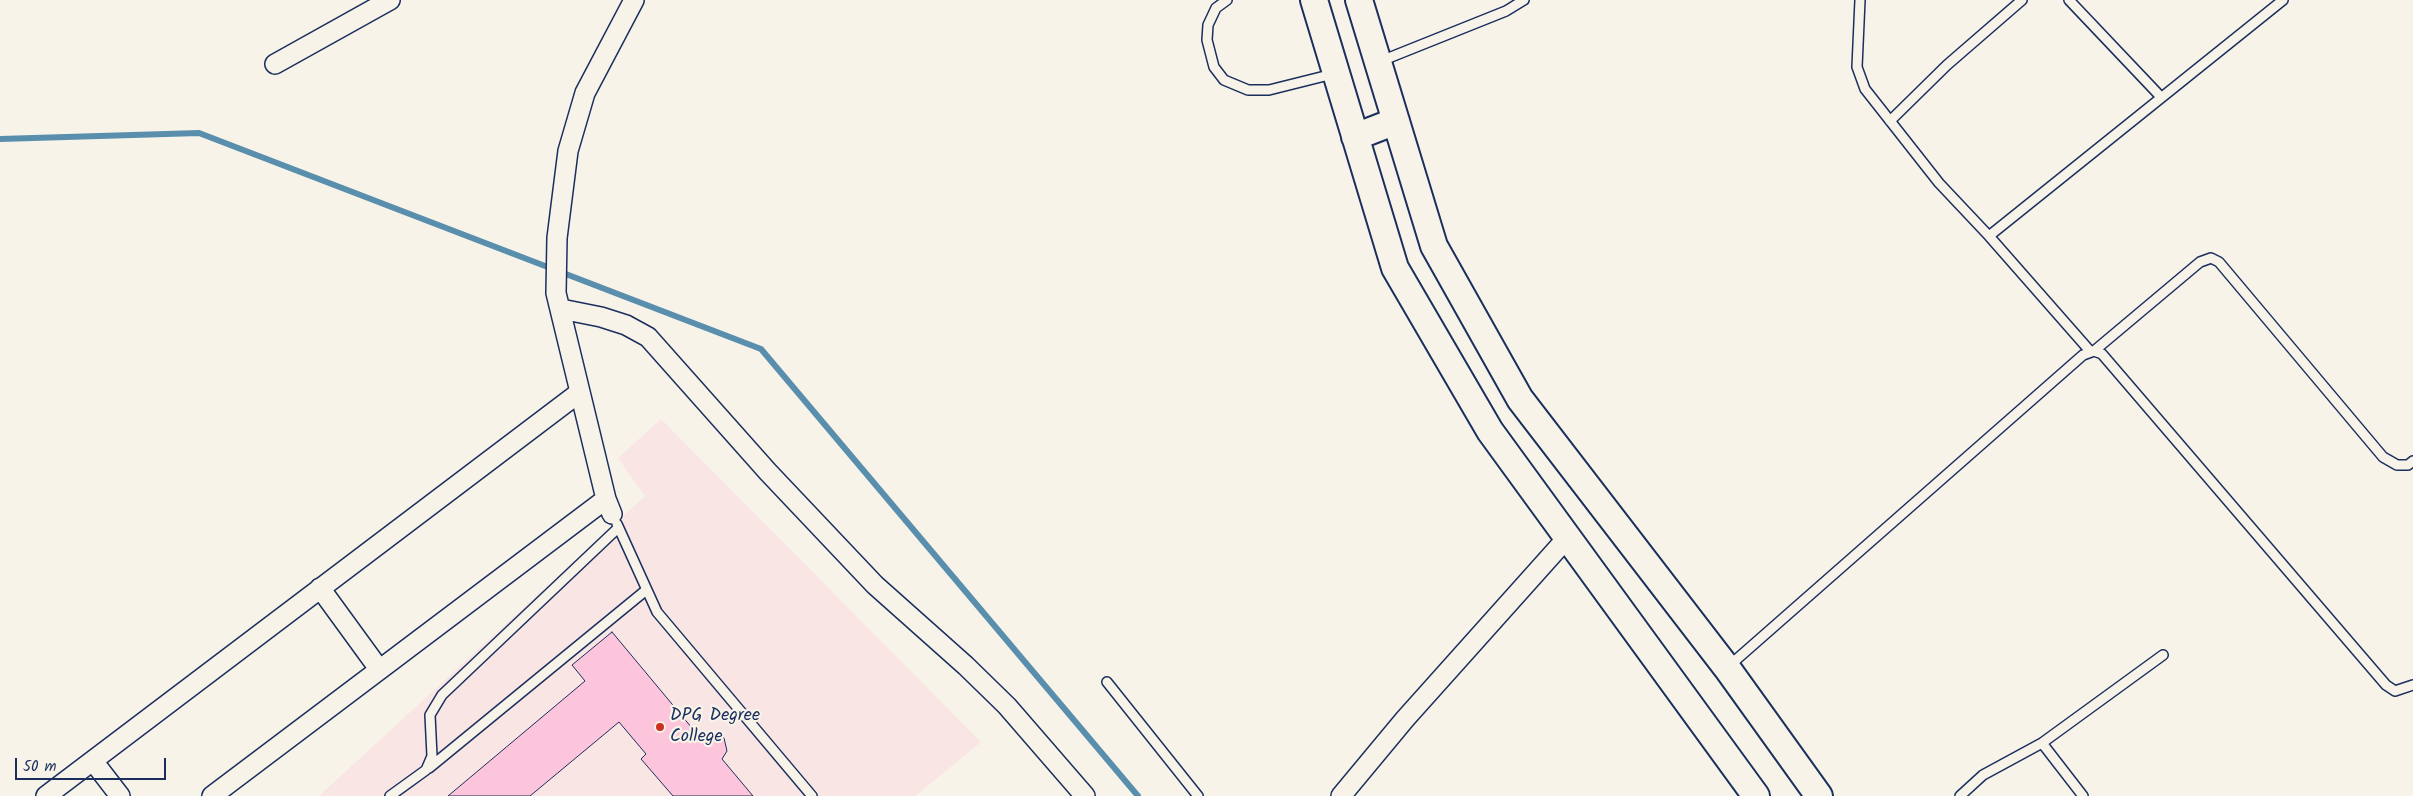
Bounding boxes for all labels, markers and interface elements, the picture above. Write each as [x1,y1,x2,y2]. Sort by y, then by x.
place label: DPG Degree College [670,706,760,749]
marker: DPG Degree College [654,721,666,733]
scale bar [18,748,169,780]
text: 50 m [23,755,57,779]

